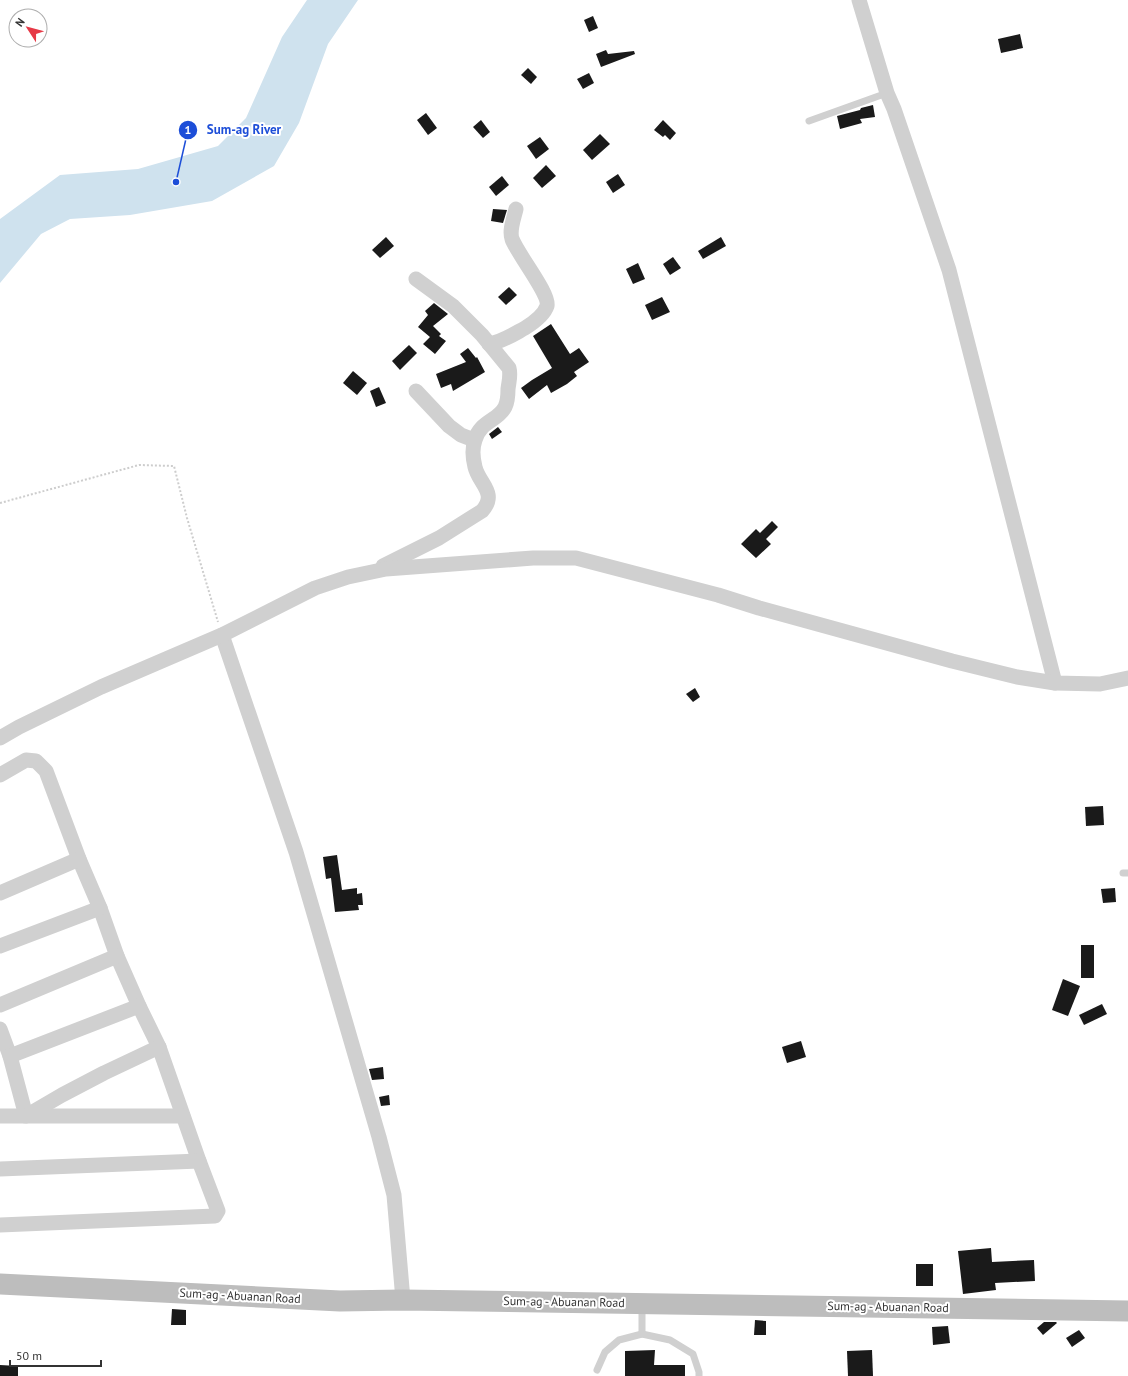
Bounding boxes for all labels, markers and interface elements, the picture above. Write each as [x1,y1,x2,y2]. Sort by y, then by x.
north arrow [8,8,48,48]
text: N [12,15,28,29]
callout: Sum-ag River [178,117,289,142]
text: Sum-ag River [207,121,282,138]
text: 1 [185,122,191,137]
street label: Sum-ag - Abuanan Road [179,1285,301,1306]
street label: Sum-ag - Abuanan Road [503,1293,625,1310]
street label: Sum-ag - Abuanan Road [827,1298,949,1315]
scale bar [10,1342,101,1368]
text: 50 m [16,1348,42,1363]

